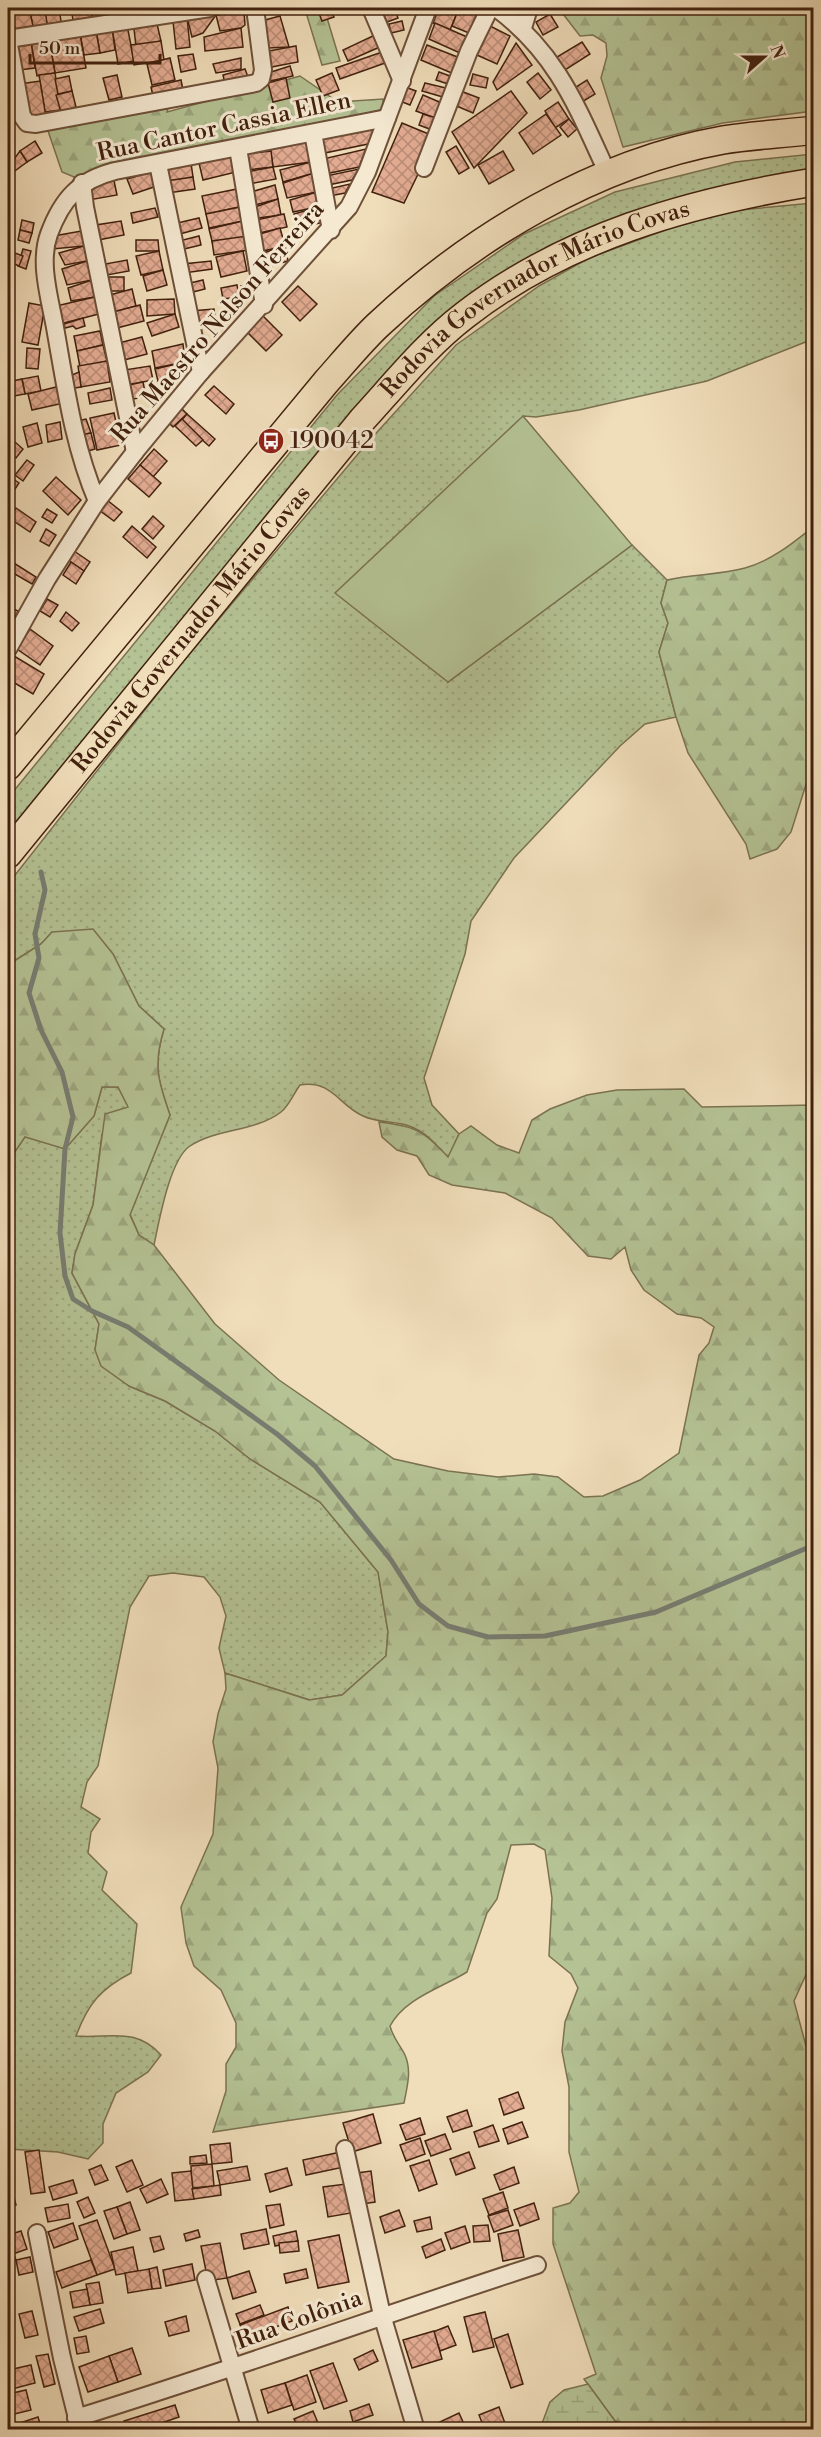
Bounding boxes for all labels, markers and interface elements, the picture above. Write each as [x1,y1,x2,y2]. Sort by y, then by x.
scale bar [30,27,160,65]
north arrow [734,27,794,87]
text: 50 m [39,37,81,60]
text: N [765,42,789,62]
street label: Rua Cantor Cassia Ellen [94,85,354,169]
street label: Rua Maestro Nelson Ferreira [105,194,332,449]
street label: Rodovia Governador Mário Covas [374,194,693,404]
bus stop icon: 190042 [256,426,286,456]
place label: 190042 [290,426,374,456]
street label: Rodovia Governador Mário Covas [65,479,318,779]
street label: Rua Colônia [232,2283,367,2357]

